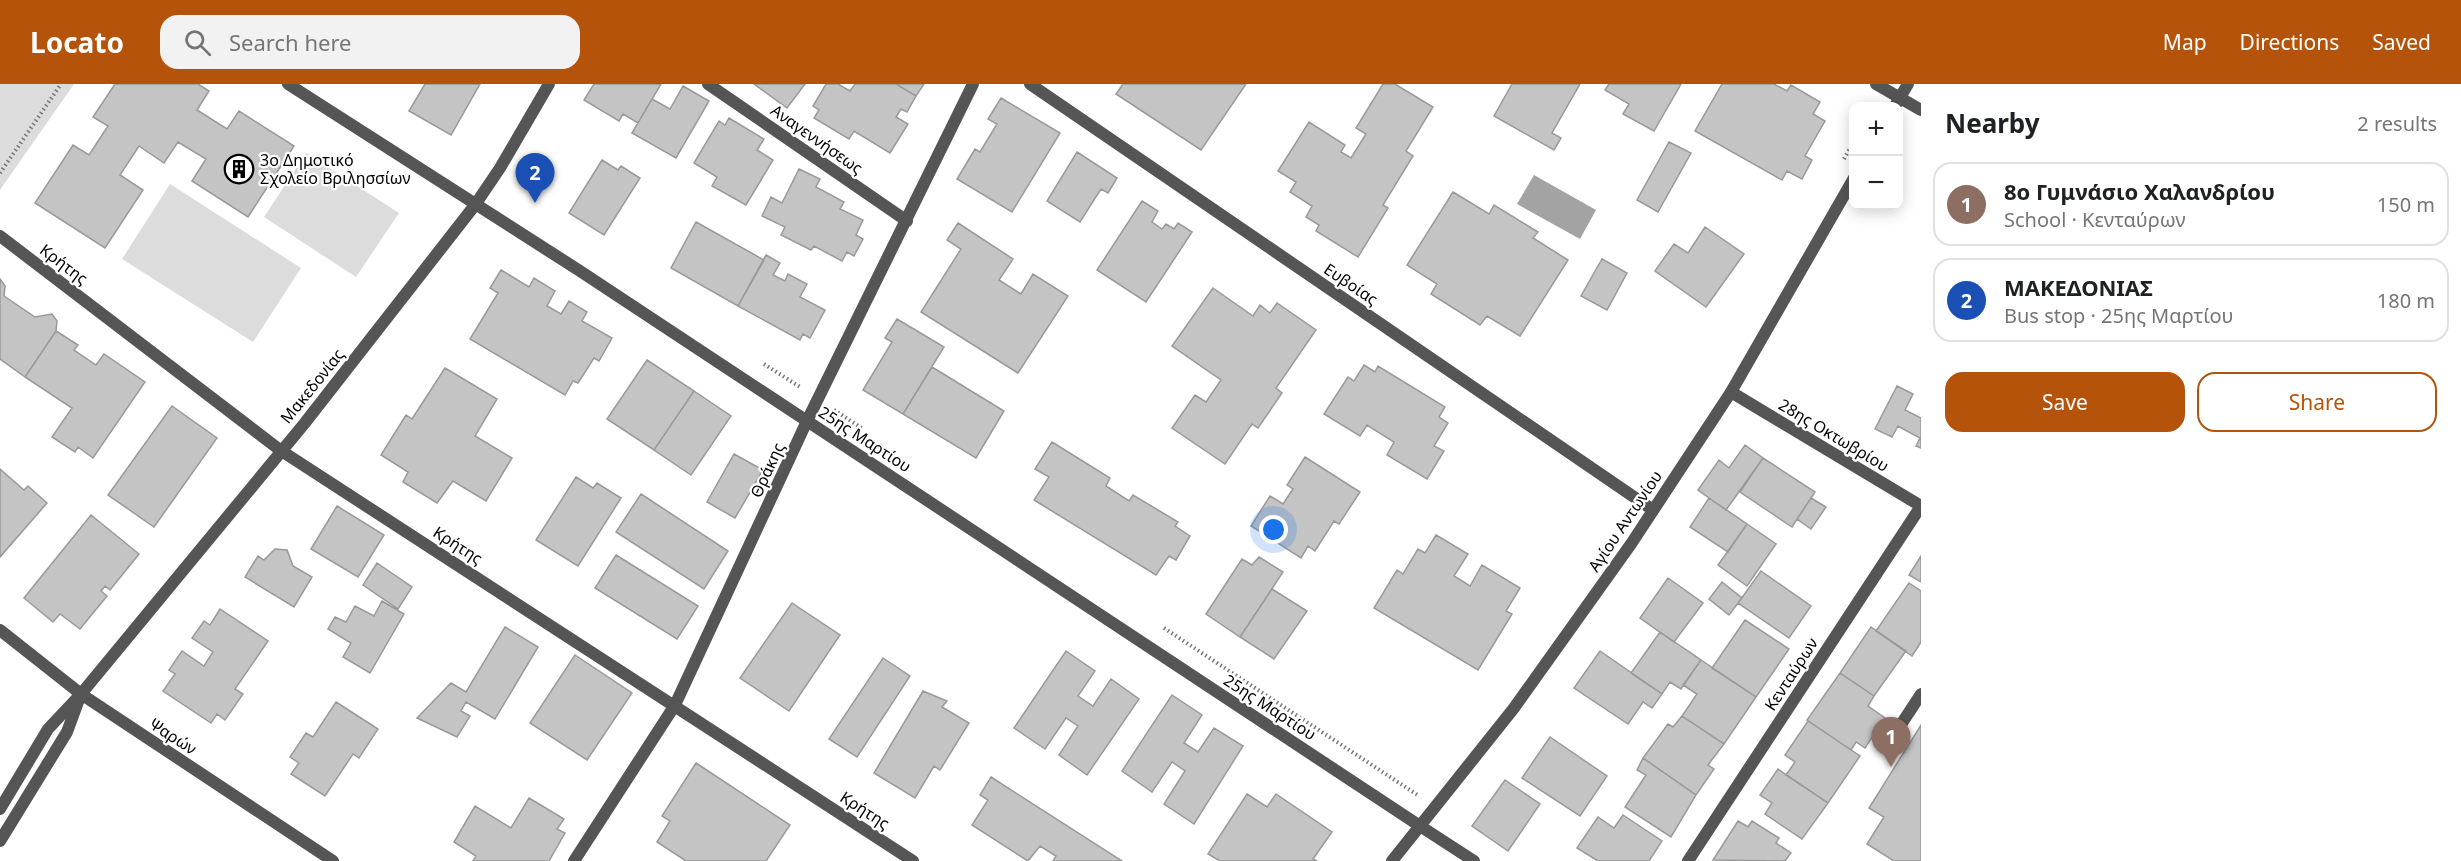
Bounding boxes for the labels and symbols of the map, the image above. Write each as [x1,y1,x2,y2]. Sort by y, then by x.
street label: Αναγεννήσεως [767,99,868,179]
place label: 3ο Δημοτικό Σχολείο Βριλησσίων [260,149,411,189]
building icon: 3ο Δημοτικό Σχολείο Βριλησσίων [223,153,255,185]
pin: 2 [516,154,554,203]
street label: Κρήτης [36,239,93,289]
street label: Ευβοίας [1320,258,1382,310]
street label: Μακεδονίας [275,344,349,428]
street label: 28ης Οκτωβρίου [1775,393,1893,477]
street label: 25ης Μαρτίου [815,401,915,477]
street label: Θράκης [745,439,789,501]
street label: Αγίου Αντωνίου [1583,466,1667,576]
your location [1259,515,1288,544]
street label: Κρήτης [429,521,487,569]
street label: Κενταύρων [1759,633,1823,715]
street label: 25ης Μαρτίου [1220,669,1320,745]
street label: Ψαρών [145,712,201,760]
pin: 1 [1872,718,1910,767]
street label: Κρήτης [836,786,894,834]

